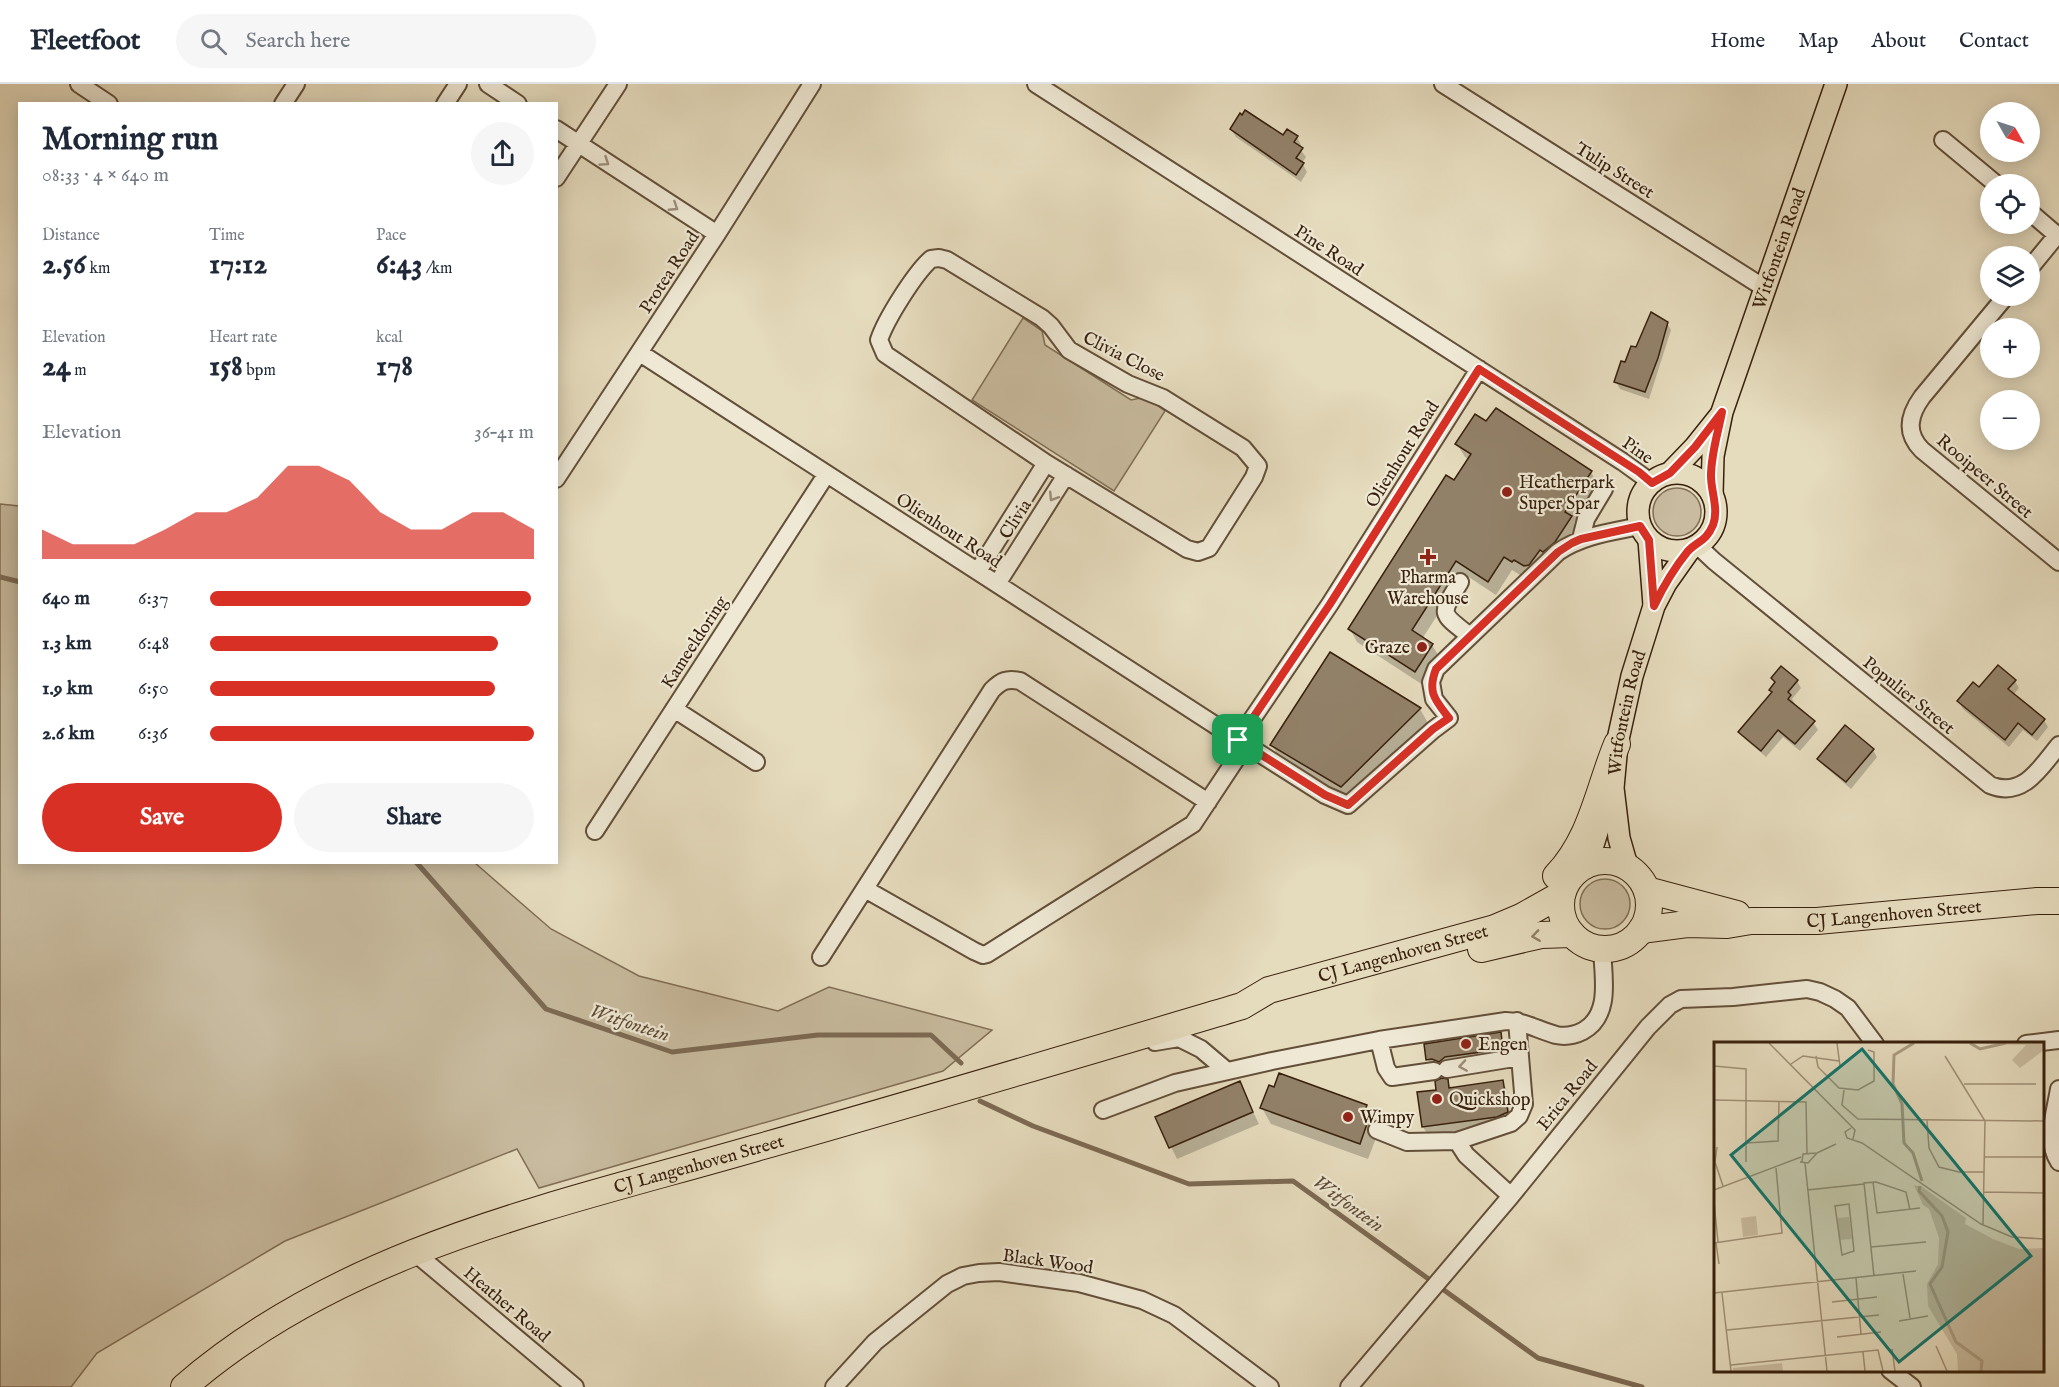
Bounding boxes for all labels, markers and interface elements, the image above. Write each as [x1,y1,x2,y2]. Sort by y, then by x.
search box [176,14,596,68]
text: Fleetfoot [30,24,140,59]
icon: search [197,25,230,58]
text: Search here [245,27,350,55]
text: Home [1710,28,1765,55]
text: Map [1798,28,1838,55]
text: About [1871,28,1926,55]
text: Contact [1959,28,2029,55]
north arrow [1980,102,2040,162]
map controls [1980,102,2040,450]
text: Morning run [42,119,218,161]
button: share [471,122,534,185]
street label: Tulip Street [1570,138,1658,205]
one-way arrow [599,154,610,165]
text: 08:33 · 4 × 640 m [42,163,169,188]
button: locate [1980,174,2040,234]
street label: Witfontein Road [1748,185,1812,313]
one-way arrow [668,199,679,210]
street label: Pine Road [1289,220,1367,282]
text: Distance [42,226,100,246]
text: Time [209,226,245,246]
text: Pace [376,226,406,246]
street label: Protea Road [635,227,706,318]
text: 2.56 [42,246,86,284]
text: 17:12 [209,246,267,284]
text: 6:43 [376,246,422,284]
button: layers [1980,246,2040,306]
text: km [86,259,110,279]
text: /km [422,259,452,279]
button: + [1980,318,2040,378]
street label: Clivia Close [1078,327,1168,388]
text: Elevation [42,328,105,348]
text: Heart rate [209,328,277,348]
text: kcal [376,328,403,348]
text: 24 [42,348,71,386]
text: 158 [209,348,243,386]
text: 178 [376,348,413,386]
text: m [71,361,87,381]
text: bpm [243,361,276,381]
button: − [1980,390,2040,450]
street label: Olienhout Road [1361,397,1445,512]
text: Elevation [42,420,121,445]
text: 36–41 m [474,420,534,445]
street label: Rooipeer Street [1931,430,2037,524]
street label: Pine [1617,432,1657,470]
place label: Heatherpark Super Spar [1519,472,1615,516]
marker: Heatherpark Super Spar [1500,485,1514,499]
street label: Olienhout Road [891,488,1006,574]
one-way arrow [1048,491,1060,501]
street label: Clivia [995,495,1038,544]
marker: Pharma Warehouse [1421,550,1435,564]
place label: Pharma Warehouse [1387,567,1469,611]
text: 640 m [42,586,90,611]
text: 6:37 [138,586,169,611]
street label: Kameeldoring [657,592,734,694]
text: 1.3 km [42,631,92,656]
text: 6:48 [138,631,169,656]
place label: Graze [1365,637,1410,660]
marker: Graze [1415,640,1429,654]
street label: Witfontein Road [1604,648,1652,776]
street label: Populier Street [1857,652,1959,740]
text: 1.9 km [42,676,93,701]
text: 6:50 [138,676,169,701]
pin [1212,714,1263,765]
text: 2.6 km [42,721,95,746]
text: 6:36 [138,721,168,746]
icon: arrive [1221,723,1254,756]
button: Save [42,783,282,852]
button: Share [294,783,534,852]
street label: CJ Langenhoven Street [1807,896,1982,934]
street label: CJ Langenhoven Street [1316,920,1491,989]
one-way arrow [1531,929,1540,941]
water label: Witfontein [587,999,672,1048]
place label: Engen [1478,1034,1528,1057]
marker: Engen [1459,1037,1473,1051]
inset map [1714,1042,2044,1372]
street label: Erica Road [1533,1056,1604,1136]
one-way arrow [1458,1060,1467,1072]
place label: Quickshop [1449,1089,1531,1112]
marker: Quickshop [1430,1092,1444,1106]
place label: Wimpy [1360,1107,1414,1130]
marker: Wimpy [1341,1110,1355,1124]
street label: CJ Langenhoven Street [612,1131,787,1200]
water label: Witfontein [1308,1170,1389,1238]
street label: Black Wood [1001,1245,1095,1280]
street label: Heather Road [458,1262,555,1348]

